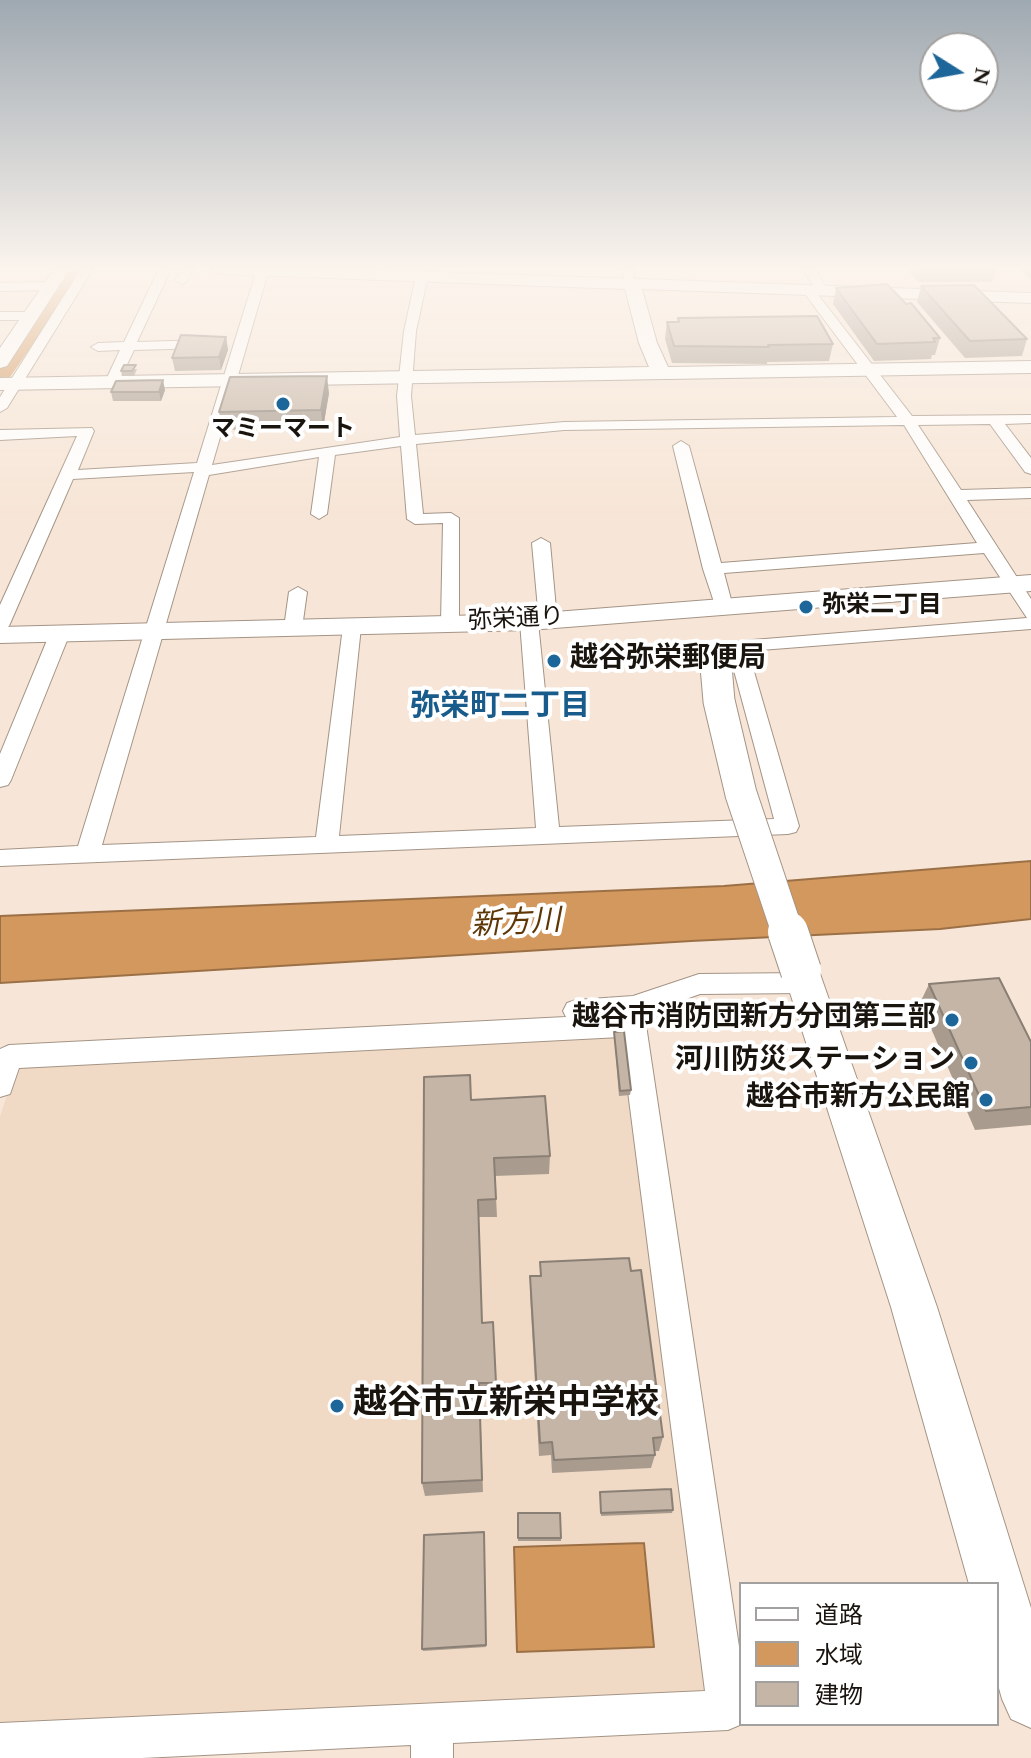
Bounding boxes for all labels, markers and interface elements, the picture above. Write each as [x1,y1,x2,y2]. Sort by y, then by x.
north arrow [919,32,999,112]
text: N [963,64,999,88]
marker: マミーマート [274,395,292,413]
place label: マミーマート [211,417,355,445]
place label: 弥栄二丁目 [822,593,942,621]
marker: 弥栄二丁目 [797,598,815,616]
street label: 弥栄通り [467,604,565,638]
place label: 越谷弥栄郵便局 [570,644,766,678]
marker: 越谷弥栄郵便局 [545,652,563,670]
district label: 弥栄町二丁目 [410,691,590,727]
water label: 新方川 [470,906,562,946]
place label: 越谷市消防団新方分団第三部 [572,1003,936,1037]
marker: 越谷市消防団新方分団第三部 [943,1011,961,1029]
place label: 河川防災ステーション [675,1046,955,1080]
marker: 河川防災ステーション [962,1054,980,1072]
place label: 越谷市新方公民館 [746,1083,970,1117]
marker: 越谷市新方公民館 [977,1091,995,1109]
place label: 越谷市立新栄中学校 [353,1386,659,1426]
marker: 越谷市立新栄中学校 [328,1397,346,1415]
legend [739,1582,999,1726]
text: 道路 [815,1598,863,1634]
text: 水域 [815,1638,863,1674]
text: 建物 [815,1678,863,1714]

